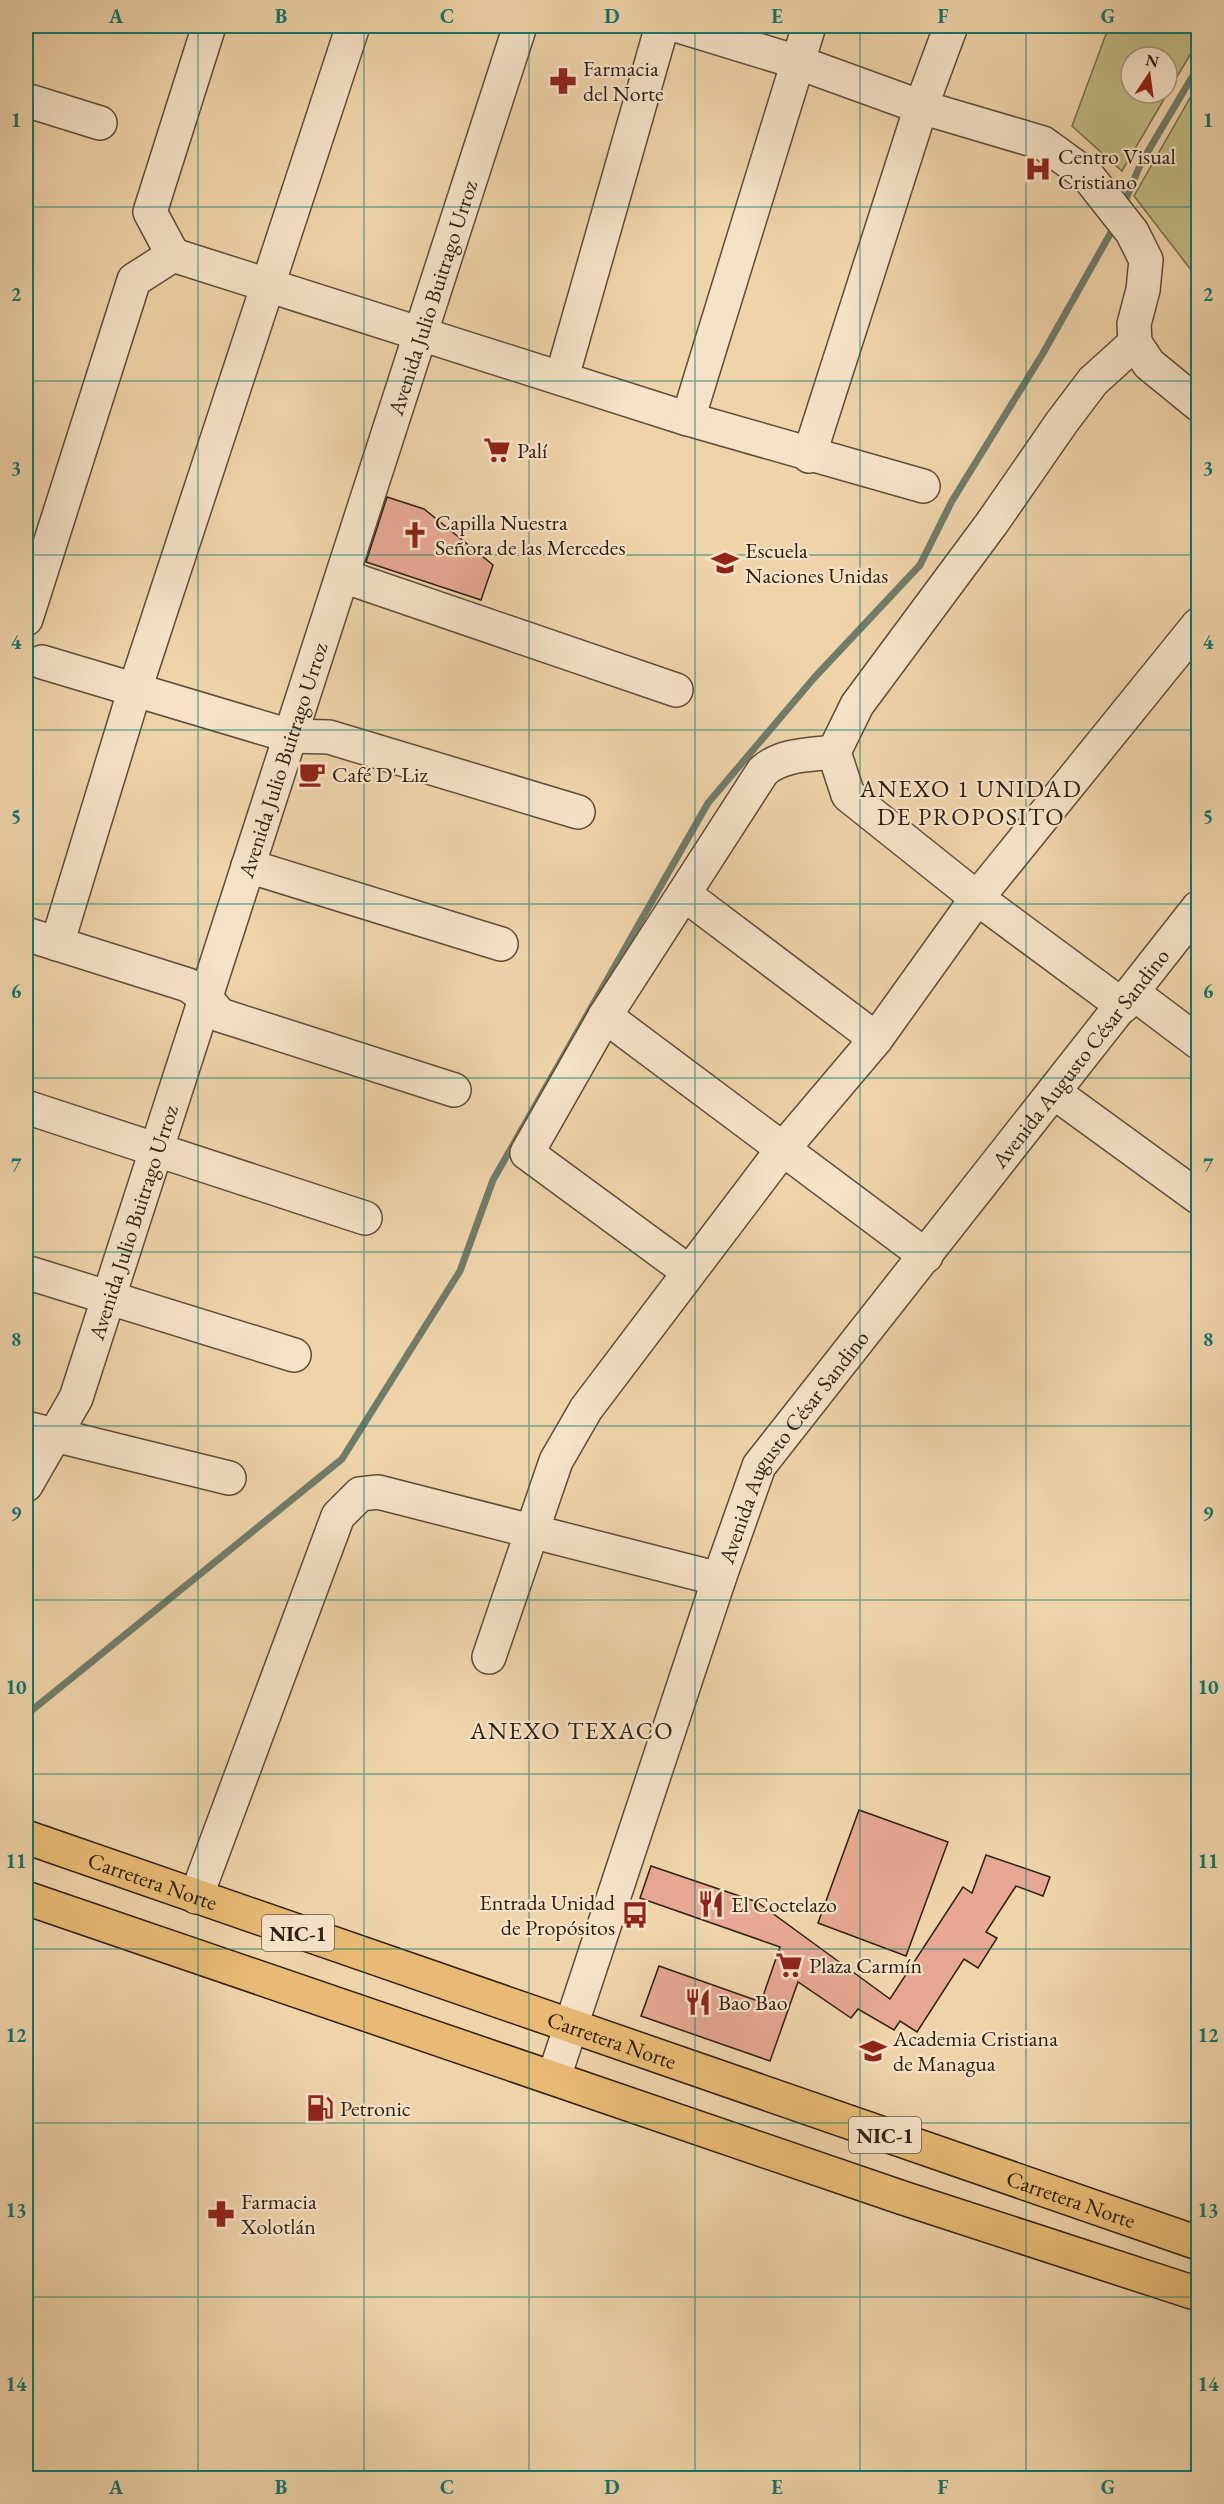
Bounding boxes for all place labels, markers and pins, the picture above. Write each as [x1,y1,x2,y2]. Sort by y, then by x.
place label: Farmacia del Norte [583,54,664,108]
pharmacy icon: Farmacia del Norte [548,66,578,96]
place label: Centro Visual Cristiano [1058,142,1176,196]
hospital icon: Centro Visual Cristiano [1023,154,1053,184]
supermarket icon: Palí [482,435,512,465]
place label: Palí [517,436,548,465]
place label: Capilla Nuestra Señora de las Mercedes [435,508,626,562]
church icon: Capilla Nuestra Señora de las Mercedes [400,520,430,550]
place label: Escuela Naciones Unidas [745,536,888,590]
school or university icon: Escuela Naciones Unidas [710,548,740,578]
cafe icon: Café D' Liz [297,759,327,789]
place label: Café D' Liz [332,760,428,789]
place label: Entrada Unidad de Propósitos [479,1888,616,1942]
restaurant icon: El Coctelazo [696,1889,726,1919]
place label: El Coctelazo [731,1890,837,1919]
bus stop icon: Entrada Unidad de Propósitos [620,1900,650,1930]
supermarket icon: Plaza Carmín [774,1950,804,1980]
place label: Plaza Carmín [809,1951,922,1980]
restaurant icon: Bao Bao [683,1987,713,2017]
place label: Bao Bao [718,1988,788,2017]
place label: Academia Cristiana de Managua [892,2024,1058,2078]
school or university icon: Academia Cristiana de Managua [858,2036,888,2066]
fuel station icon: Petronic [305,2093,335,2123]
place label: Petronic [340,2094,411,2123]
place label: Farmacia Xolotlán [240,2187,317,2241]
pharmacy icon: Farmacia Xolotlán [206,2199,236,2229]

